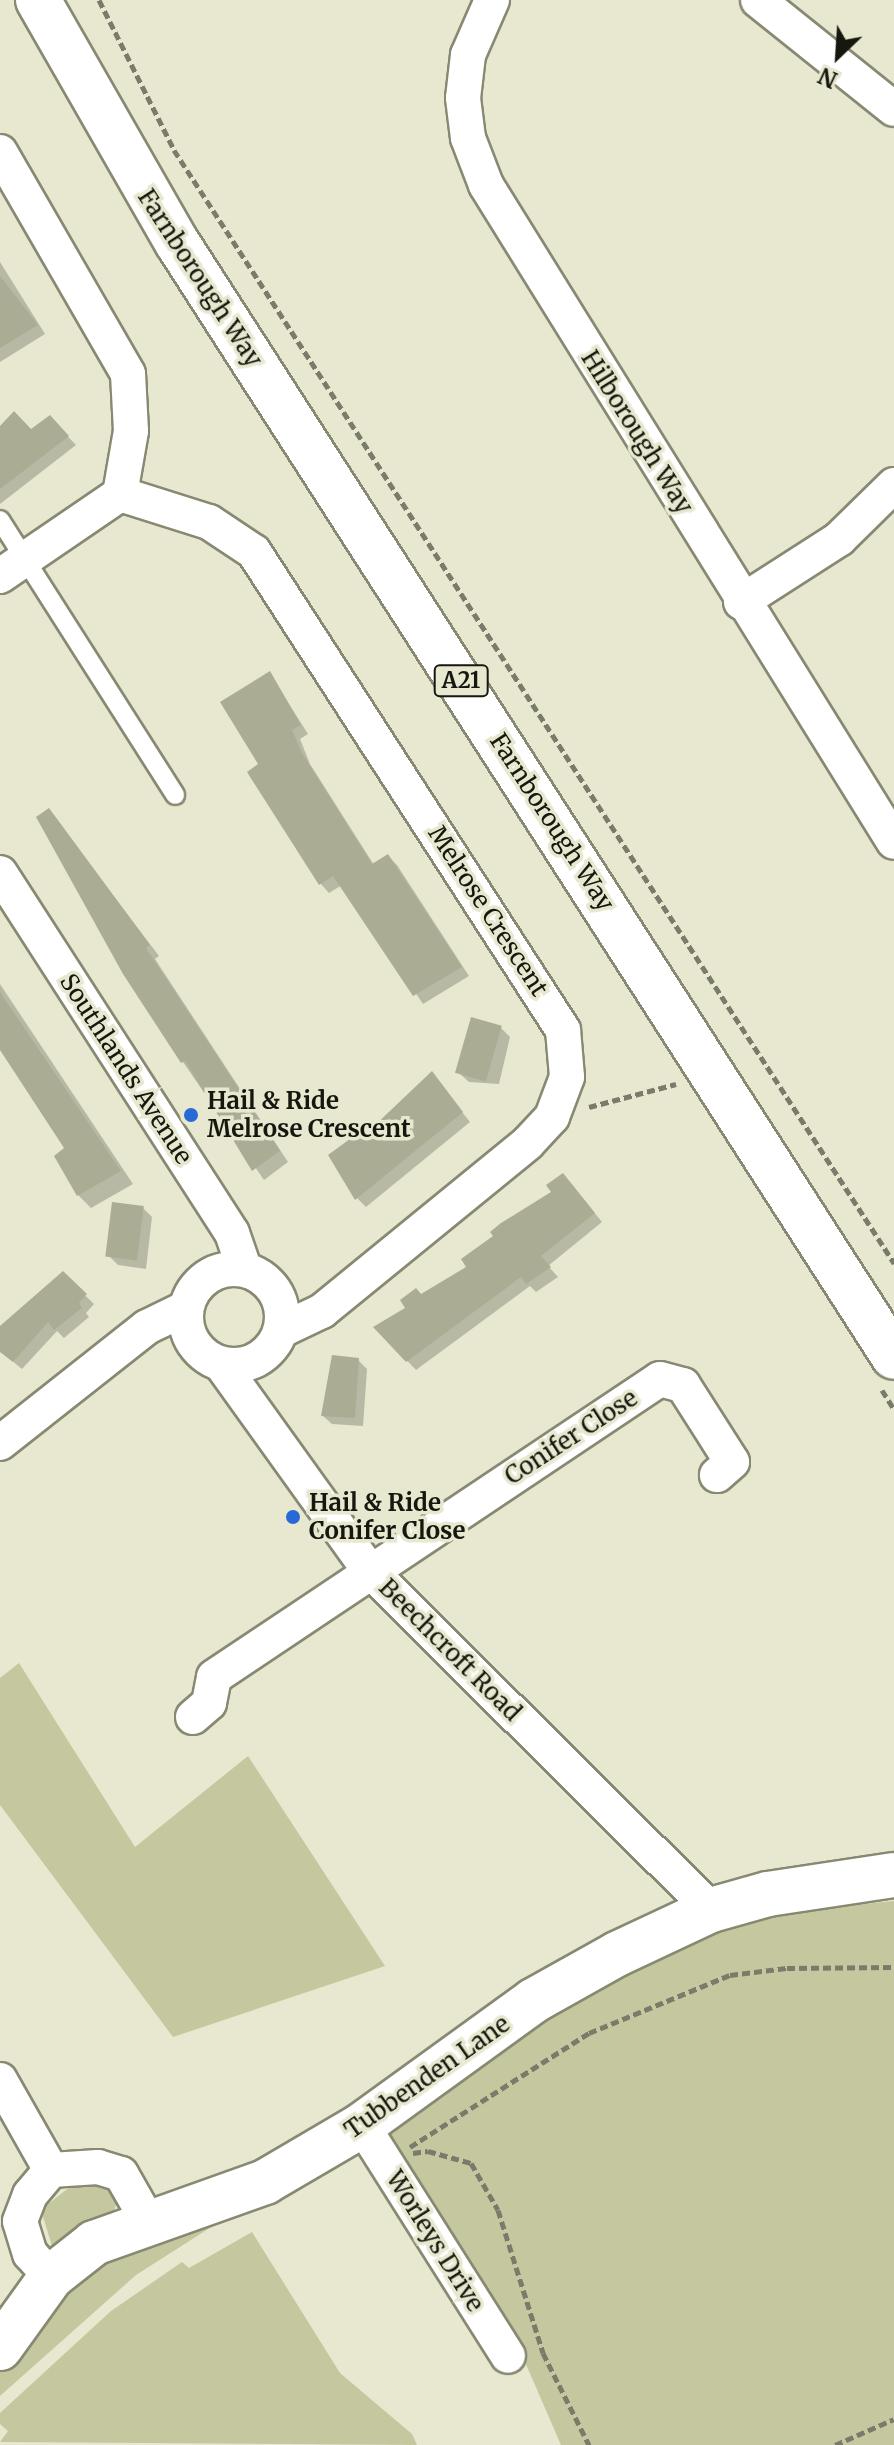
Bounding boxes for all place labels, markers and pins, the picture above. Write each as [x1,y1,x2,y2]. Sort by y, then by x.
place label: Hail & Ride Melrose Crescent [207,1087,411,1143]
marker: Hail & Ride Melrose Crescent [182,1106,200,1124]
place label: Hail & Ride Conifer Close [309,1489,465,1545]
marker: Hail & Ride Conifer Close [284,1508,302,1526]

